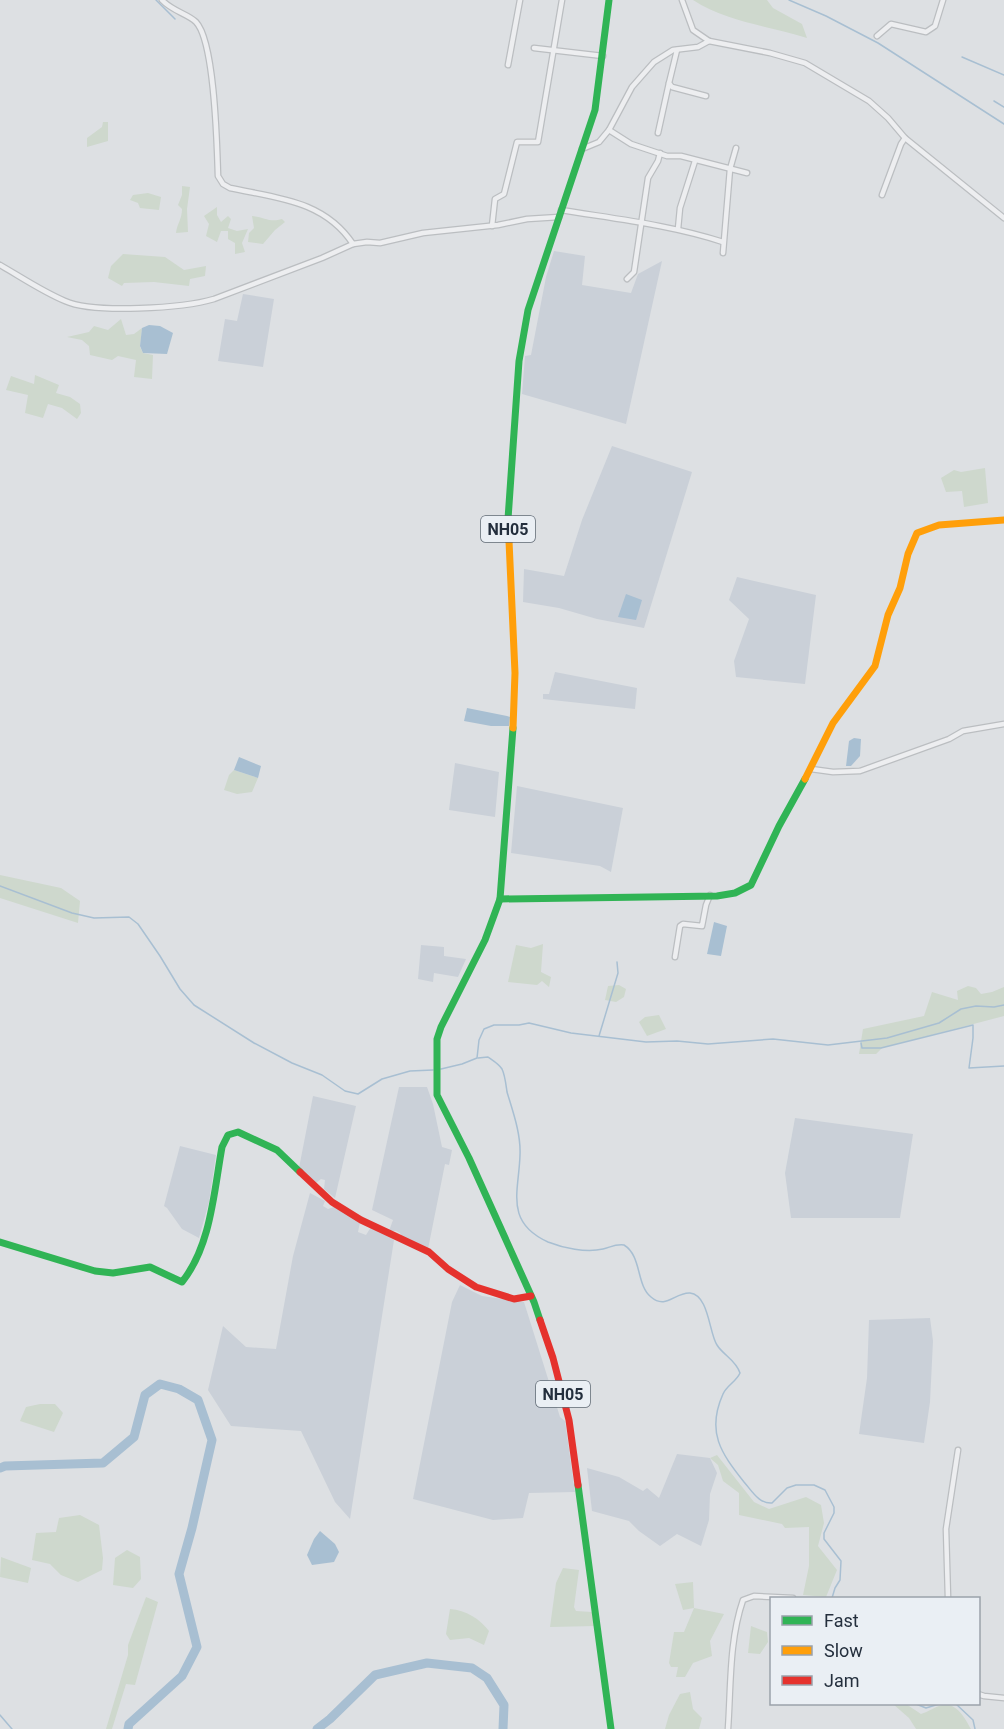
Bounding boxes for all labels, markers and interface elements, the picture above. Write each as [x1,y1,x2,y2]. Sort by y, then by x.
road number: NH05 [481,516,535,542]
road number: NH05 [536,1381,590,1407]
legend [770,1597,980,1705]
text: Fast [824,1610,859,1631]
text: Slow [824,1640,863,1661]
text: Jam [824,1670,860,1691]

